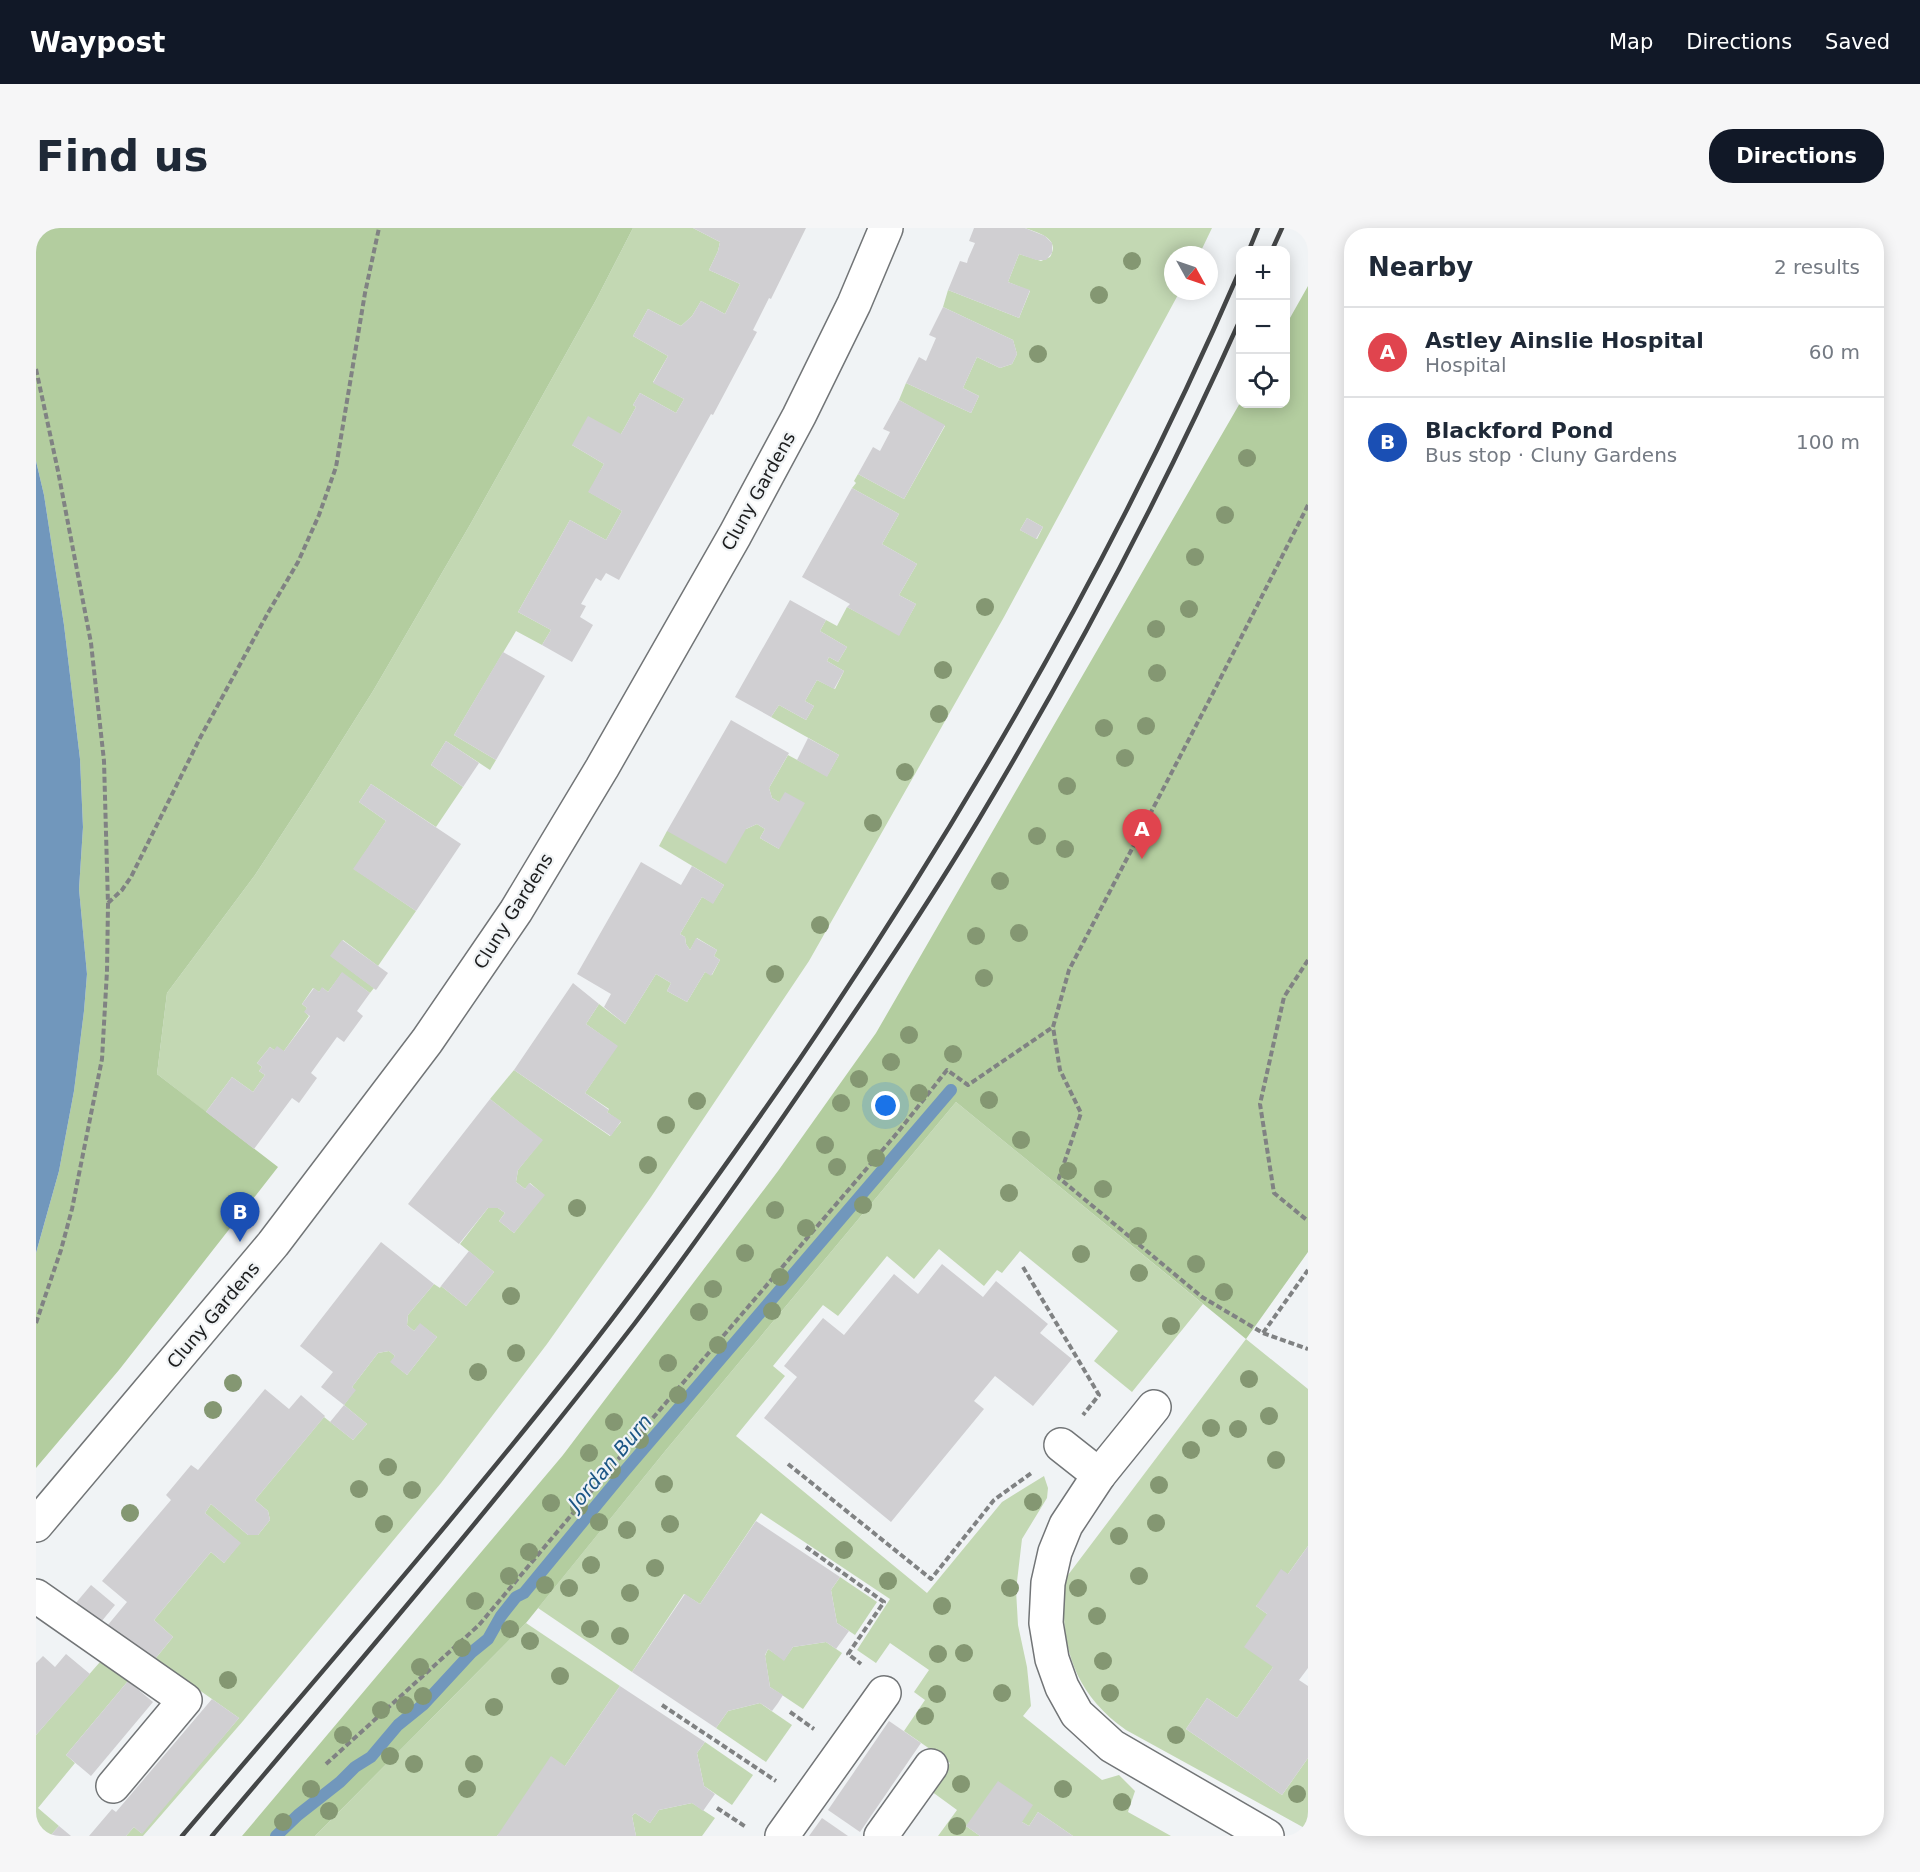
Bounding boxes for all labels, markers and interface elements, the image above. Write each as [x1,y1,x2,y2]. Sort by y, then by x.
text: Waypost [30,26,166,59]
text: Map [1609,30,1653,54]
text: Directions [1686,30,1792,54]
text: Saved [1825,30,1890,54]
button: Directions [1709,129,1884,183]
text: Find us [36,132,209,181]
north arrow [1164,246,1218,300]
map controls [1236,246,1290,408]
button: + [1236,246,1290,300]
text: Nearby [1368,252,1473,282]
text: 2 results [1774,255,1860,279]
button: − [1236,300,1290,354]
text: Astley Ainslie Hospital [1425,328,1704,353]
text: A [1380,340,1395,364]
text: 60 m [1809,340,1860,364]
text: Hospital [1425,353,1507,377]
button: locate [1236,354,1290,408]
text: Blackford Pond [1425,418,1613,443]
street label: Cluny Gardens [717,428,799,554]
text: B [1380,430,1395,454]
text: 100 m [1796,430,1860,454]
text: Bus stop · Cluny Gardens [1425,443,1677,467]
pin: A [1122,810,1162,859]
street label: Cluny Gardens [469,849,557,973]
your location [871,1091,900,1120]
pin: B [220,1192,260,1242]
street label: Cluny Gardens [162,1258,264,1372]
water label: Jordan Burn [560,1409,657,1518]

